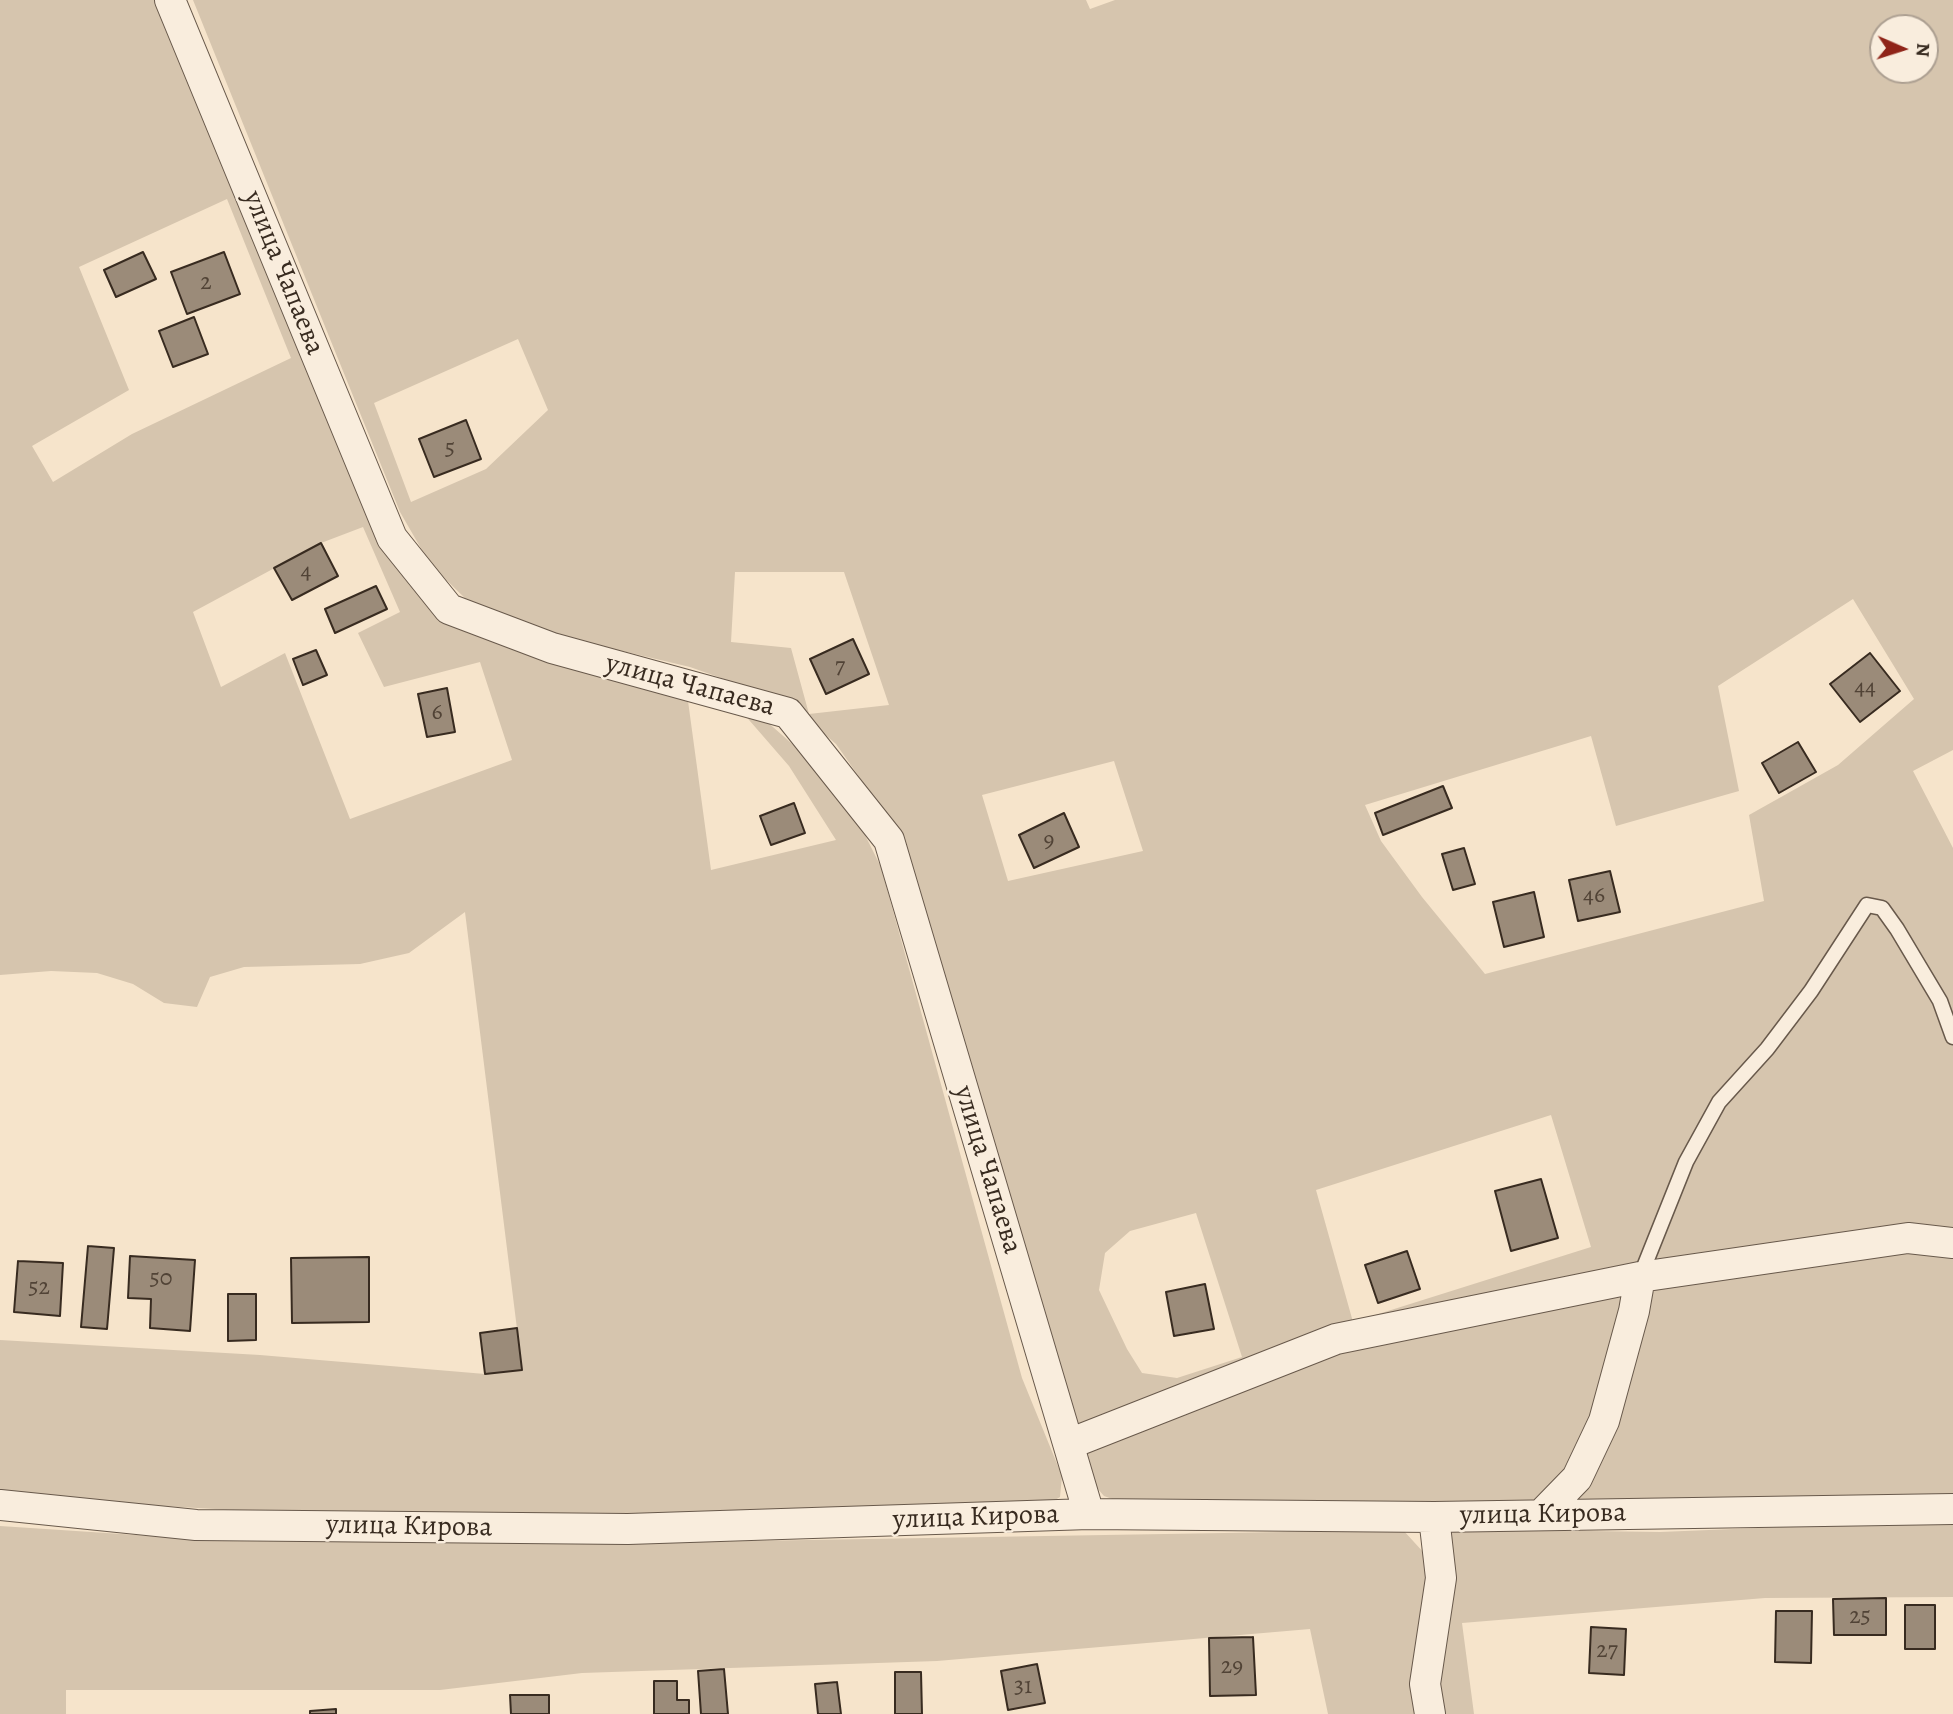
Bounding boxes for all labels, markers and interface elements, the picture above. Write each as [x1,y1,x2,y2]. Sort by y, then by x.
north arrow [1869,14,1939,84]
text: N [1910,42,1936,58]
street label: улица Чапаева [235,186,331,360]
house number: 2 [200,269,212,297]
house number: 5 [445,435,455,463]
house number: 4 [301,558,311,586]
street label: улица Чапаева [602,647,778,725]
house number: 7 [835,653,845,681]
house number: 44 [1854,674,1876,702]
house number: 6 [431,699,443,727]
house number: 9 [1044,827,1054,855]
house number: 46 [1583,882,1605,910]
street label: улица Чапаева [946,1082,1028,1258]
house number: 50 [149,1265,173,1293]
house number: 52 [28,1274,50,1302]
street label: улица Кирова [1460,1497,1626,1533]
street label: улица Кирова [892,1498,1060,1538]
street label: улица Кирова [326,1509,492,1545]
house number: 25 [1849,1603,1871,1631]
house number: 27 [1596,1637,1618,1665]
house number: 29 [1221,1653,1243,1681]
house number: 31 [1014,1673,1032,1701]

